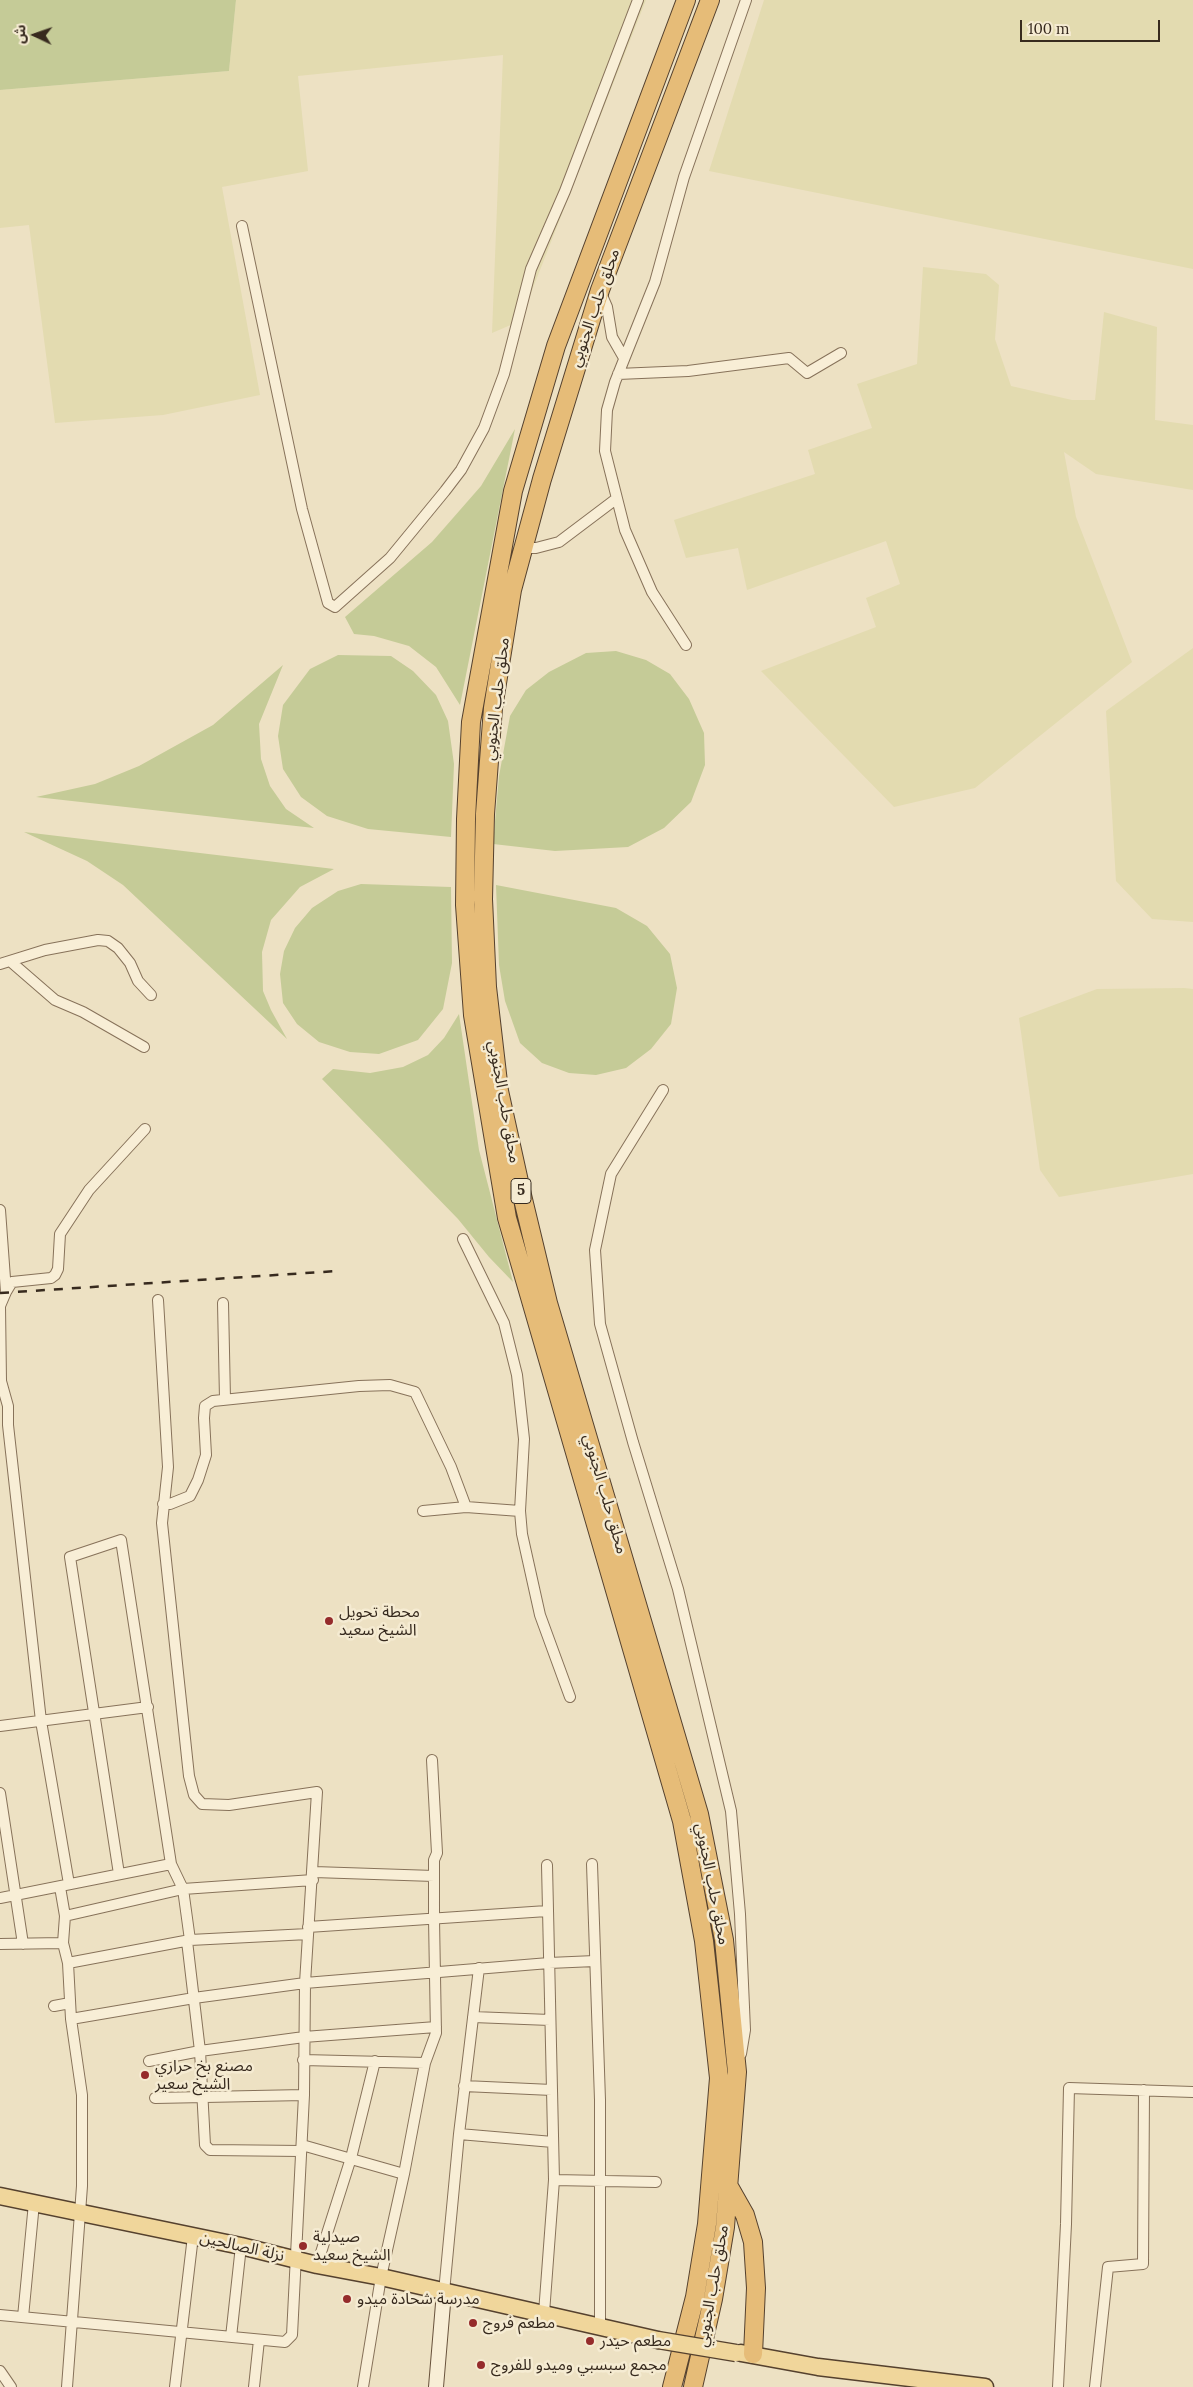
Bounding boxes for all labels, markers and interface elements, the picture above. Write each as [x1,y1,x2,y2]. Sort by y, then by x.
north arrow [10,10,60,60]
scale bar [1023,10,1163,42]
text: 100 m [1028,19,1069,38]
text: ش [11,24,30,44]
street label: محلق حلب الجنوبي [566,246,624,370]
street label: محلق حلب الجنوبي [480,636,514,762]
street label: محلق حلب الجنوبي [484,1039,524,1165]
road number: 5 [511,1178,531,1204]
street label: محلق حلب الجنوبي [579,1432,631,1556]
place label: محطة تحويل الشيخ سعيد [339,1602,420,1640]
marker: محطة تحويل الشيخ سعيد [323,1615,335,1627]
street label: محلق حلب الجنوبي [691,1821,733,1947]
place label: مصنع بخ حراري الشيخ سعير [155,2056,253,2094]
marker: مصنع بخ حراري الشيخ سعير [139,2069,151,2081]
street label: محلق حلب الجنوبي [693,2223,733,2349]
place label: صيدلية الشيخ سعيد [313,2227,390,2265]
street label: نزلة الصالحين [198,2228,286,2266]
marker: صيدلية الشيخ سعيد [297,2240,309,2252]
place label: مدرسة شحادة ميدو [357,2289,480,2309]
marker: مدرسة شحادة ميدو [341,2293,353,2305]
place label: مطعم فروج [483,2313,555,2333]
marker: مطعم فروج [467,2317,479,2329]
place label: مطعم حيدر [600,2331,671,2351]
marker: مطعم حيدر [584,2335,596,2347]
place label: مجمع سبسبي وميدو للفروج [491,2355,667,2375]
marker: مجمع سبسبي وميدو للفروج [475,2359,487,2371]

